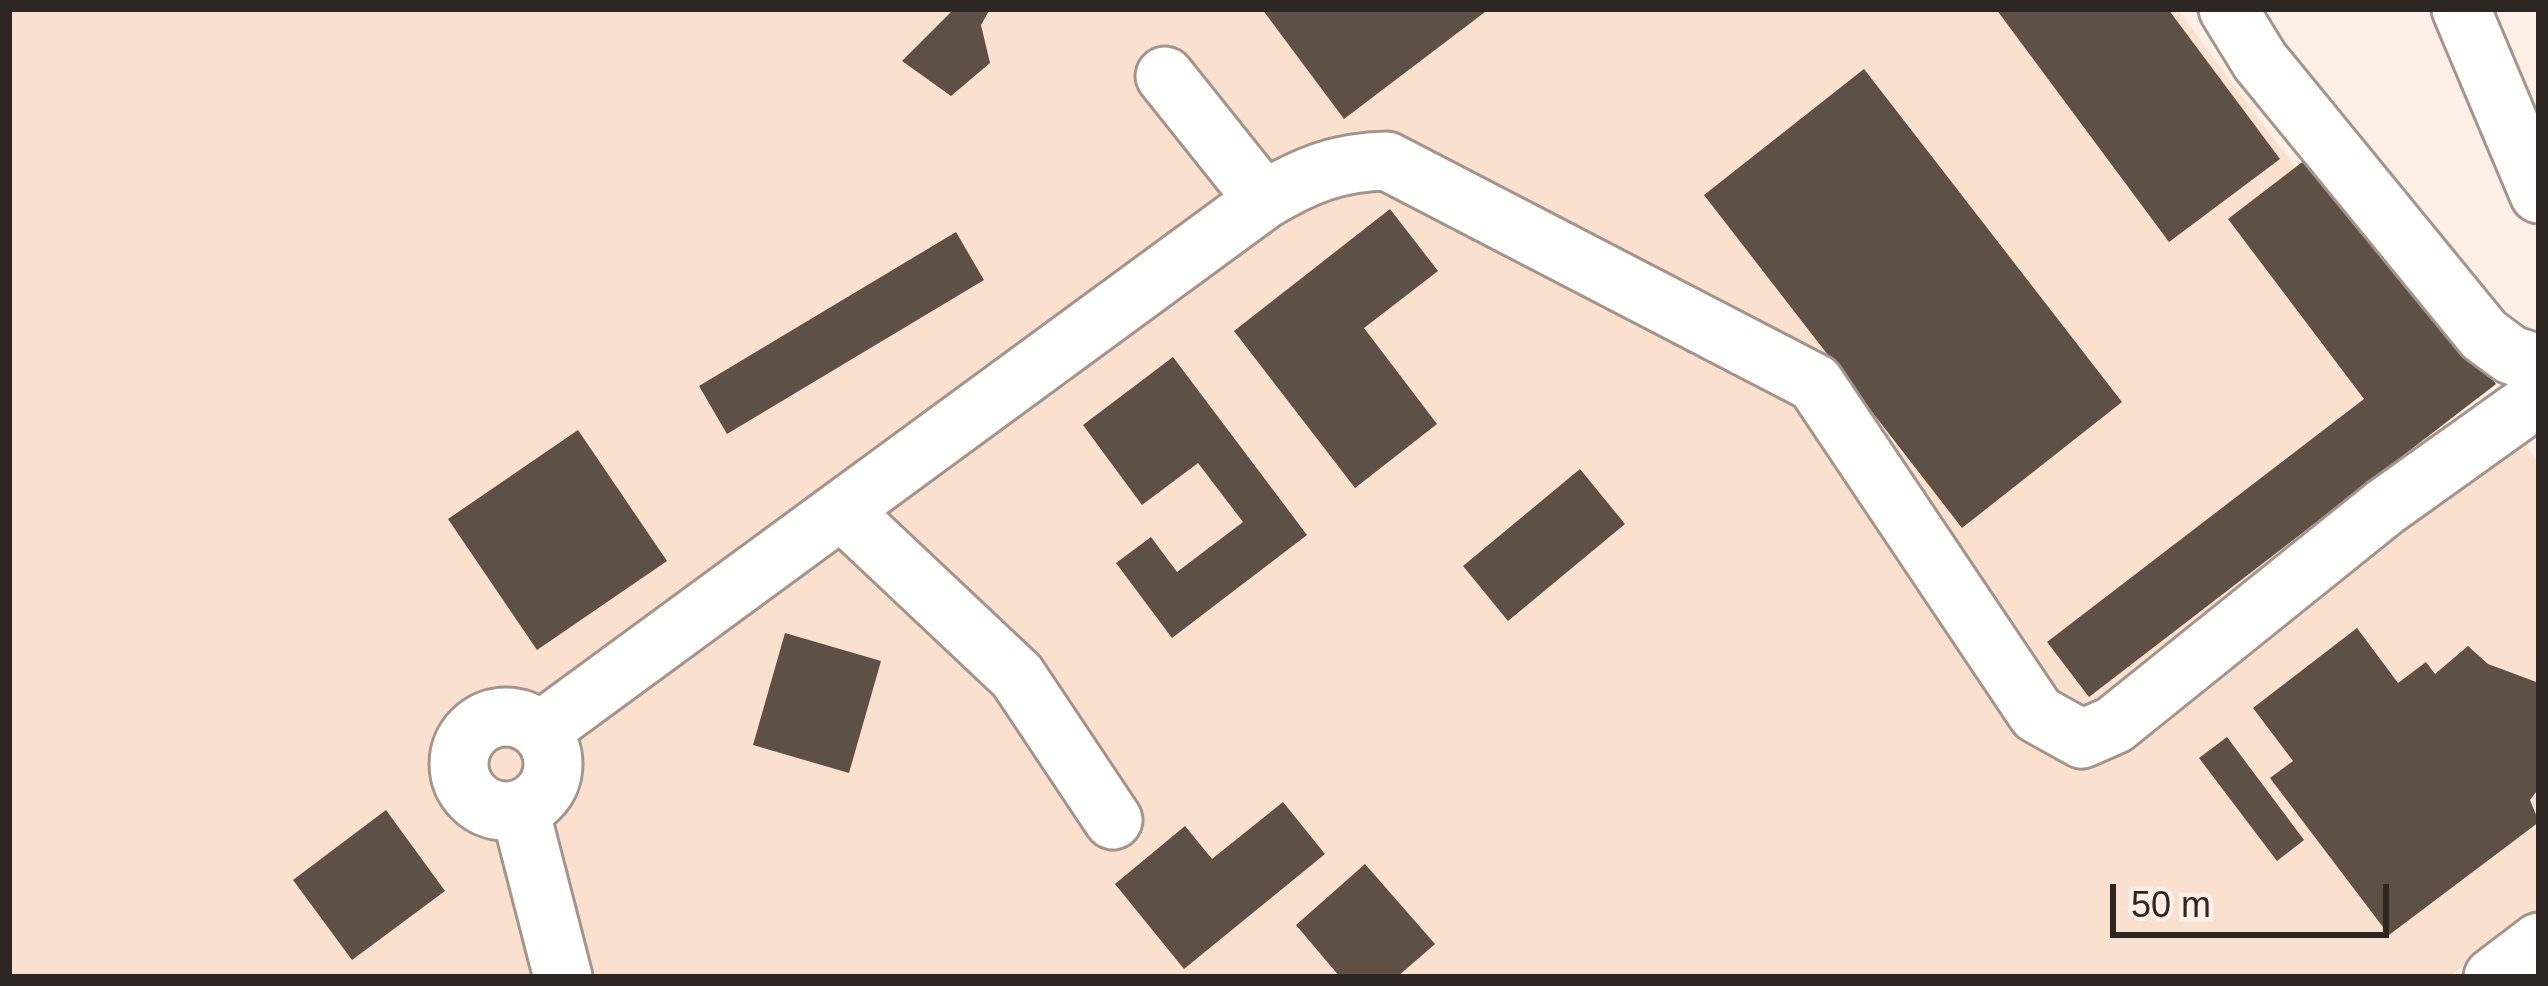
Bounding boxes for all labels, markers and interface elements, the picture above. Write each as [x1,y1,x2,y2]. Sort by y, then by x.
scale bar [2116,860,2395,934]
text: 50 m [2131,884,2211,925]

